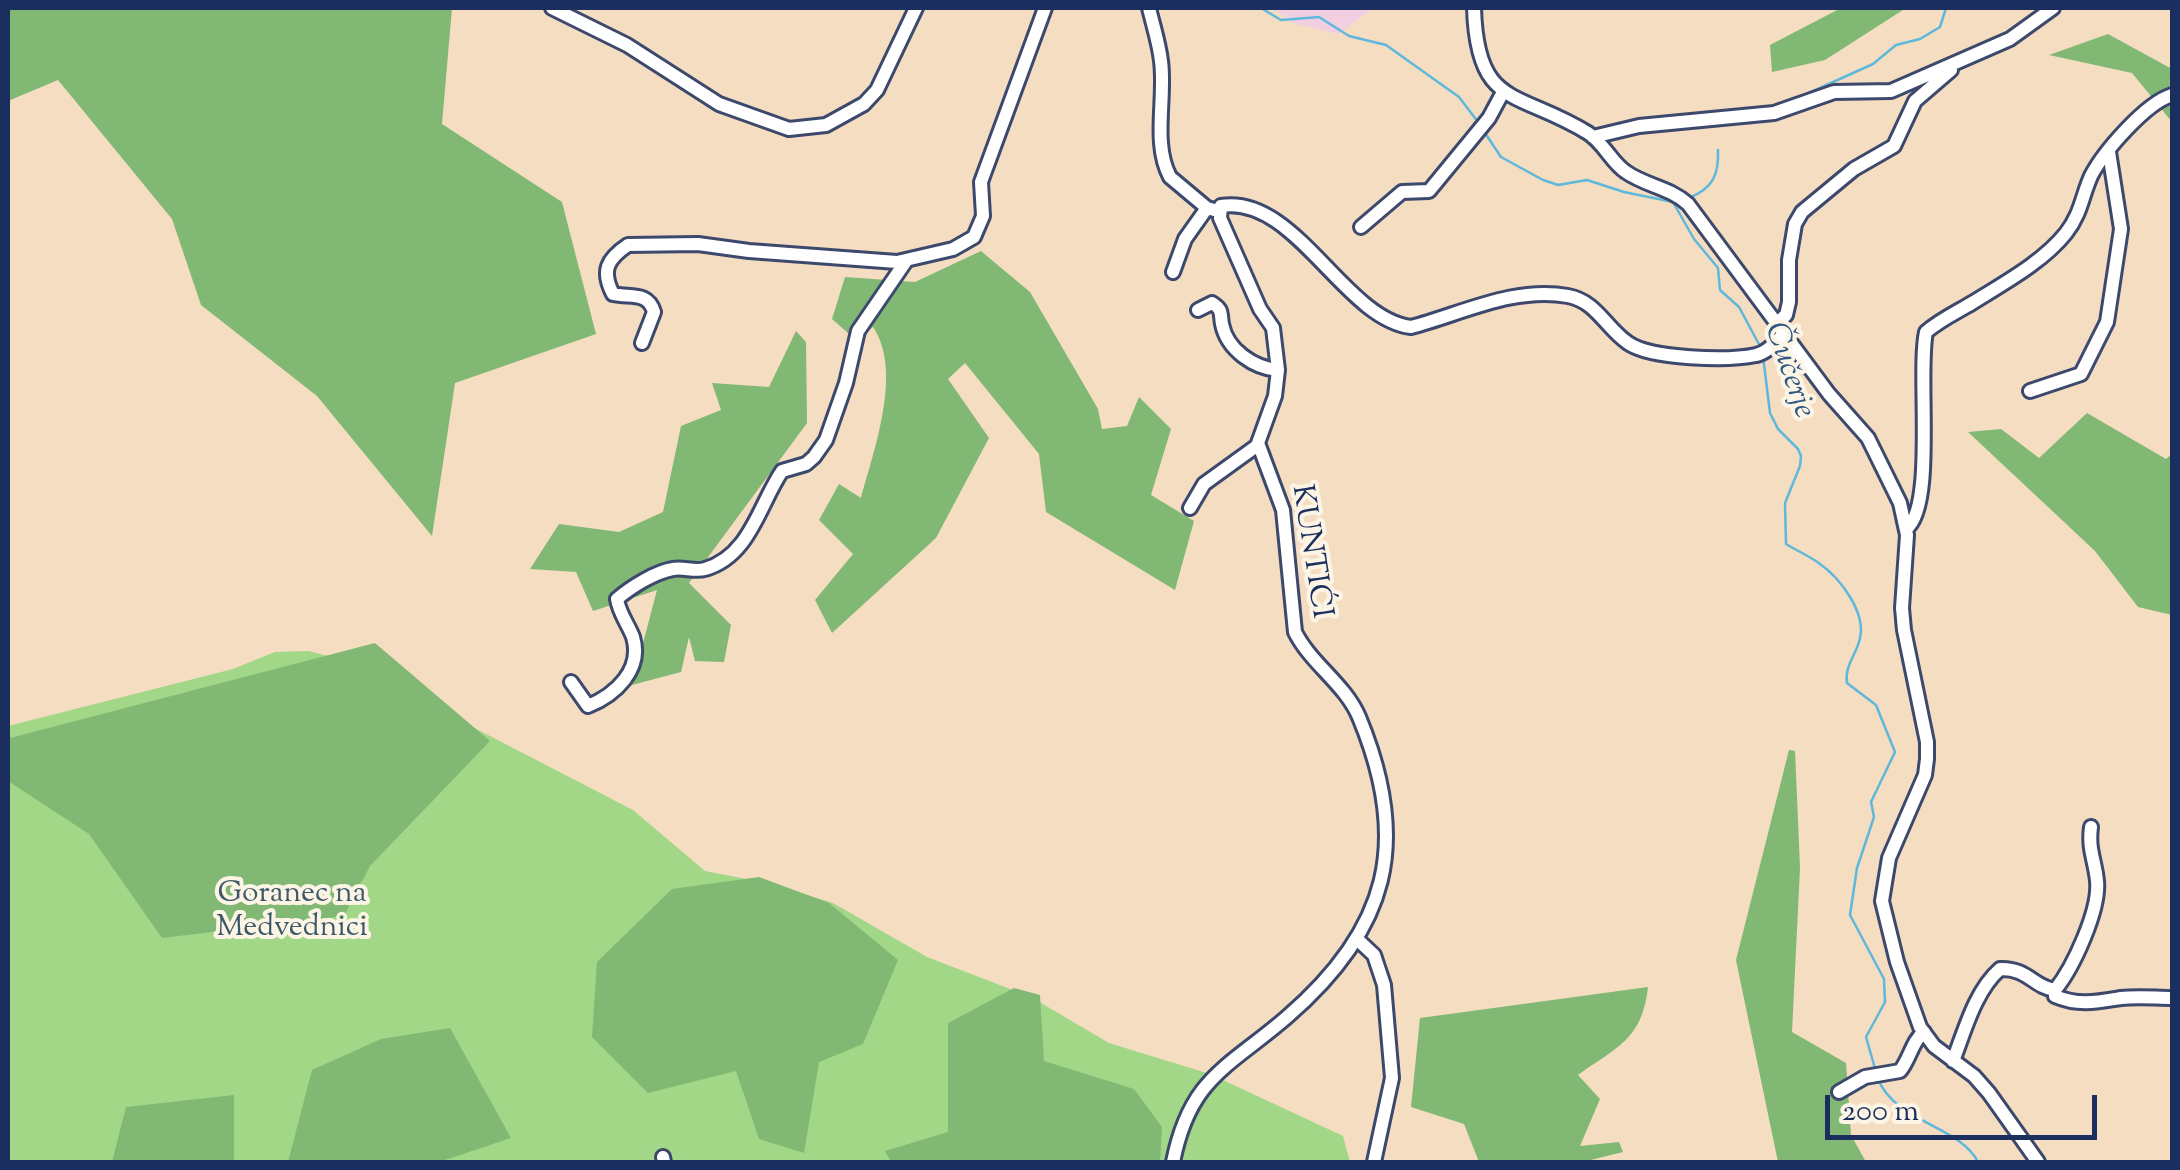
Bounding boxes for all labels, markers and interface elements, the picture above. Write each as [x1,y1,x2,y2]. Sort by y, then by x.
water label: Čučerje [1753,318,1821,424]
street label: KUNTIĆI [1281,483,1337,621]
park label: Goranec na Medvednici [216,878,368,948]
scale bar [1830,1075,2102,1137]
text: 200 m [1842,1091,1919,1134]

